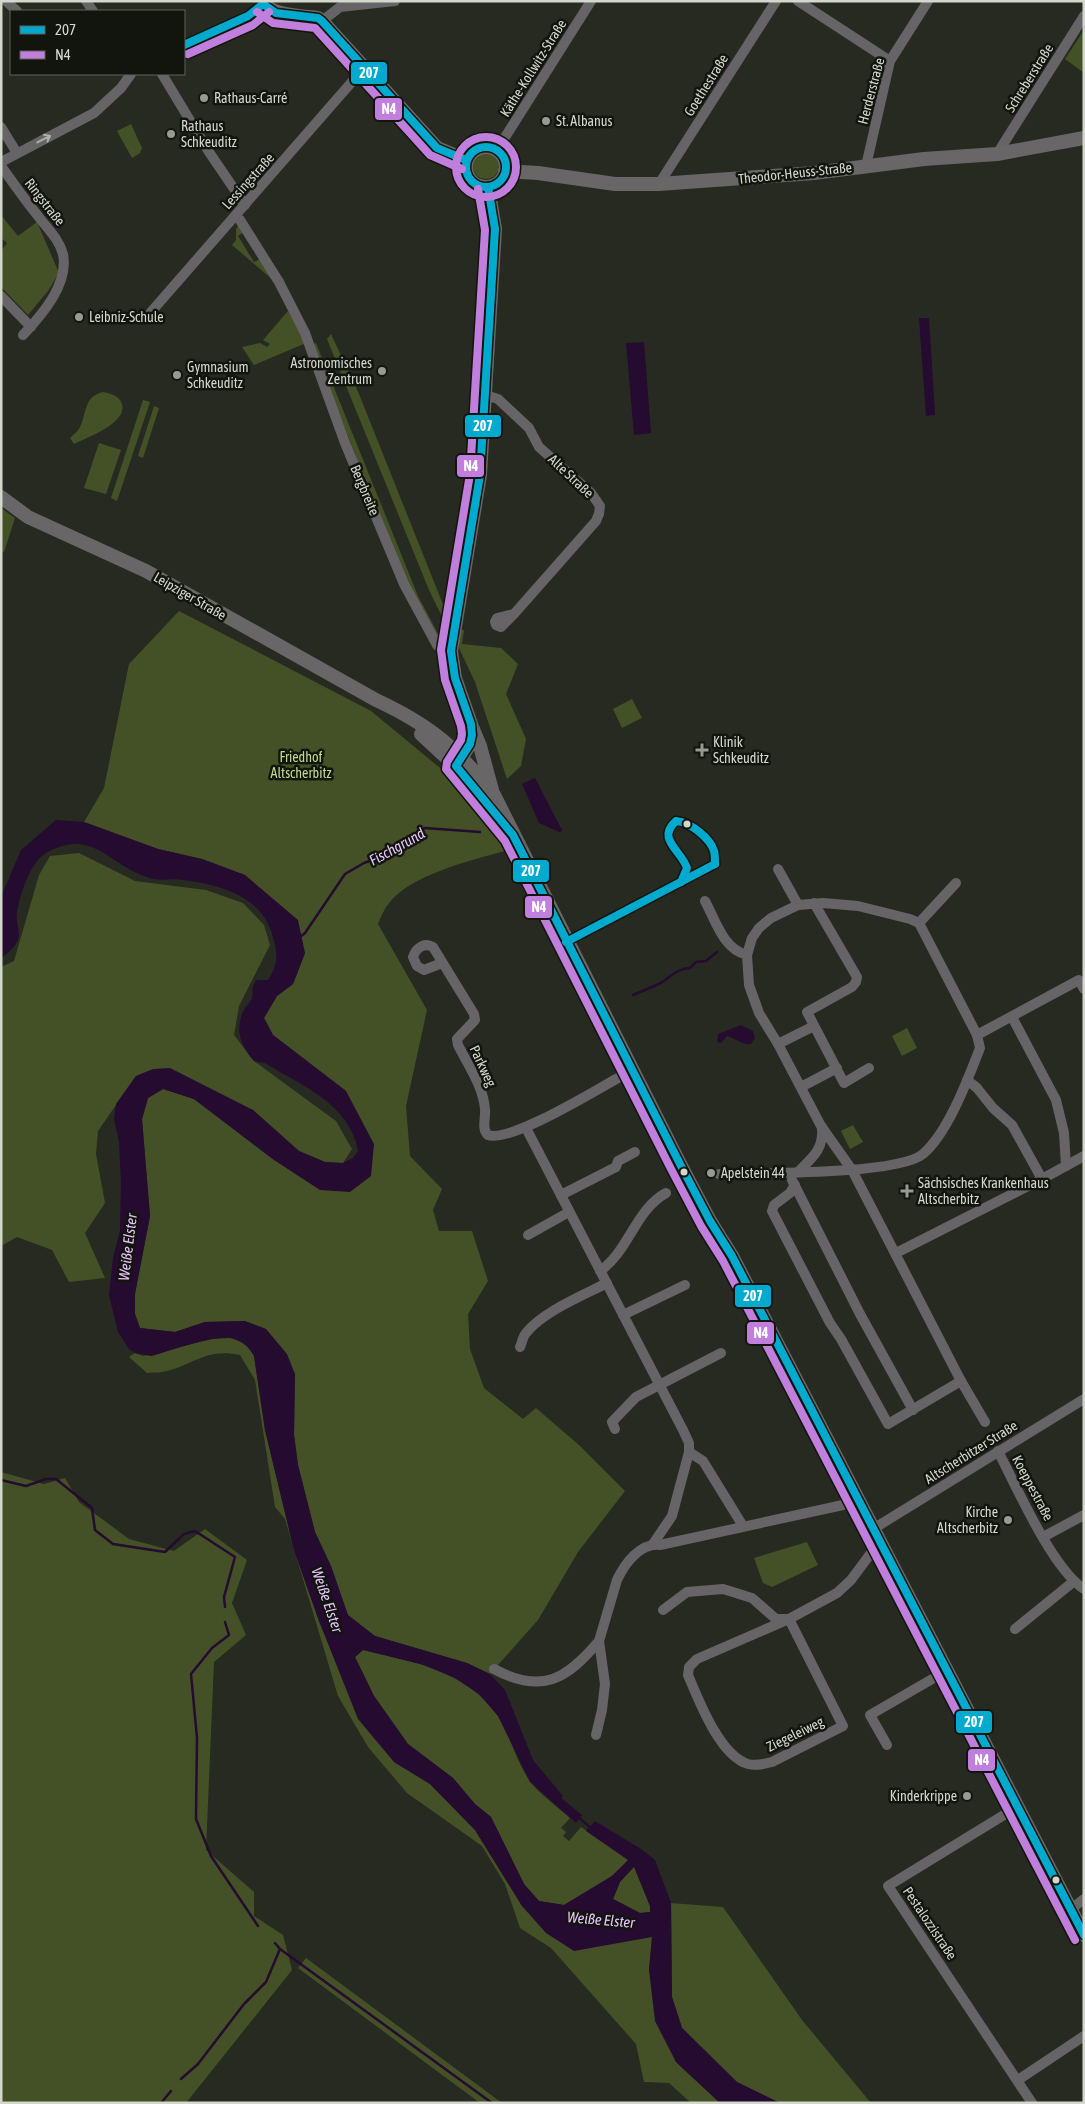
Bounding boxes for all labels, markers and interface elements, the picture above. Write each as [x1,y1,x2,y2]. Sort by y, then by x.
legend [10,10,185,75]
street label: Käthe-Kollwitz-Straße [497,16,569,120]
text: 207 [55,21,76,38]
street label: Schreberstraße [1002,41,1056,115]
text: N4 [55,46,71,63]
street label: Goethestraße [681,51,731,119]
street label: Herderstraße [854,56,888,126]
line badge: 207 [350,61,388,85]
text: 207 [359,65,379,81]
place label: Rathaus-Carré [214,90,287,106]
marker: Rathaus-Carré [198,92,210,104]
line badge: N4 [374,97,403,121]
text: N4 [382,101,397,117]
place label: St. Albanus [556,113,613,129]
marker: St. Albanus [540,115,552,127]
place label: Rathaus Schkeuditz [181,118,237,150]
marker: Rathaus Schkeuditz [165,128,177,140]
one-way arrow [36,134,51,143]
street label: Lessingstraße [219,150,277,212]
street label: Theodor-Heuss-Straße [737,159,853,187]
street label: Ringstraße [22,175,68,229]
place label: Leibniz-Schule [89,309,164,325]
marker: Leibniz-Schule [73,311,85,323]
place label: Astronomisches Zentrum [291,355,372,387]
place label: Gymnasium Schkeuditz [187,359,249,391]
marker: Astronomisches Zentrum [376,365,388,377]
marker: Gymnasium Schkeuditz [171,369,183,381]
line badge: 207 [464,414,502,438]
text: 207 [473,418,493,434]
street label: Alte Straße [545,451,597,501]
line badge: N4 [456,454,485,478]
text: N4 [464,458,479,474]
street label: Bergbreite [347,462,383,518]
street label: Leipziger Straße [151,569,229,623]
place label: Klinik Schkeuditz [713,734,769,766]
marker: Klinik Schkeuditz [695,743,709,757]
park label: Friedhof Altscherbitz [271,749,331,781]
unlabelled marker [682,819,692,829]
water label: Fischgrund [366,824,427,869]
line badge: 207 [512,859,550,883]
text: 207 [521,863,541,879]
line badge: N4 [524,895,553,919]
text: N4 [532,899,547,915]
street label: Parkweg [466,1043,500,1089]
place label: Apelstein 44 [721,1165,785,1181]
unlabelled marker [679,1167,689,1177]
marker: Apelstein 44 [705,1167,717,1179]
place label: Sächsisches Krankenhaus Altscherbitz [918,1175,1049,1207]
marker: Sächsisches Krankenhaus Altscherbitz [900,1184,914,1198]
water label: Weiße Elster [115,1212,140,1282]
line badge: 207 [734,1284,772,1308]
text: 207 [743,1288,763,1304]
line badge: N4 [746,1321,775,1345]
text: N4 [754,1325,769,1341]
street label: Altscherbitzer Straße [922,1417,1020,1487]
street label: Koeppestraße [1009,1453,1057,1523]
place label: Kirche Altscherbitz [937,1504,998,1536]
marker: Kirche Altscherbitz [1002,1514,1014,1526]
water label: Weiße Elster [308,1565,347,1635]
line badge: 207 [955,1710,993,1734]
street label: Ziegeleiweg [764,1713,826,1755]
text: 207 [964,1714,984,1730]
line badge: N4 [967,1748,996,1772]
text: N4 [975,1752,990,1768]
place label: Kinderkrippe [890,1788,957,1804]
marker: Kinderkrippe [961,1790,973,1802]
unlabelled marker [1051,1875,1061,1885]
street label: Pestalozzistraße [900,1884,960,1962]
water label: Weiße Elster [567,1908,636,1931]

